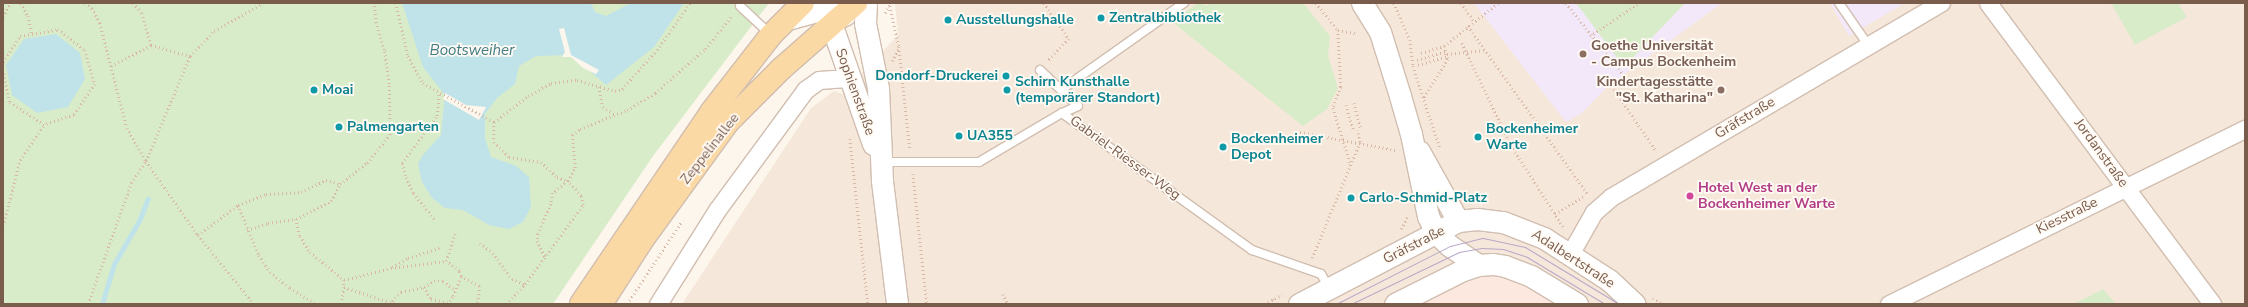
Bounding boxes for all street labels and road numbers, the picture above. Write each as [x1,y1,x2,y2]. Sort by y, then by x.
street label: Sophienstraße [832,46,878,138]
street label: Gräfstraße [1712,94,1778,142]
street label: Zeppelinallee [677,110,743,188]
street label: Gabriel-Riesser-Weg [1066,112,1184,204]
street label: Jordanstraße [2070,115,2132,191]
street label: Kiesstraße [2034,194,2100,238]
street label: Gräfstraße [1380,222,1448,268]
street label: Adalbertstraße [1528,226,1618,292]

